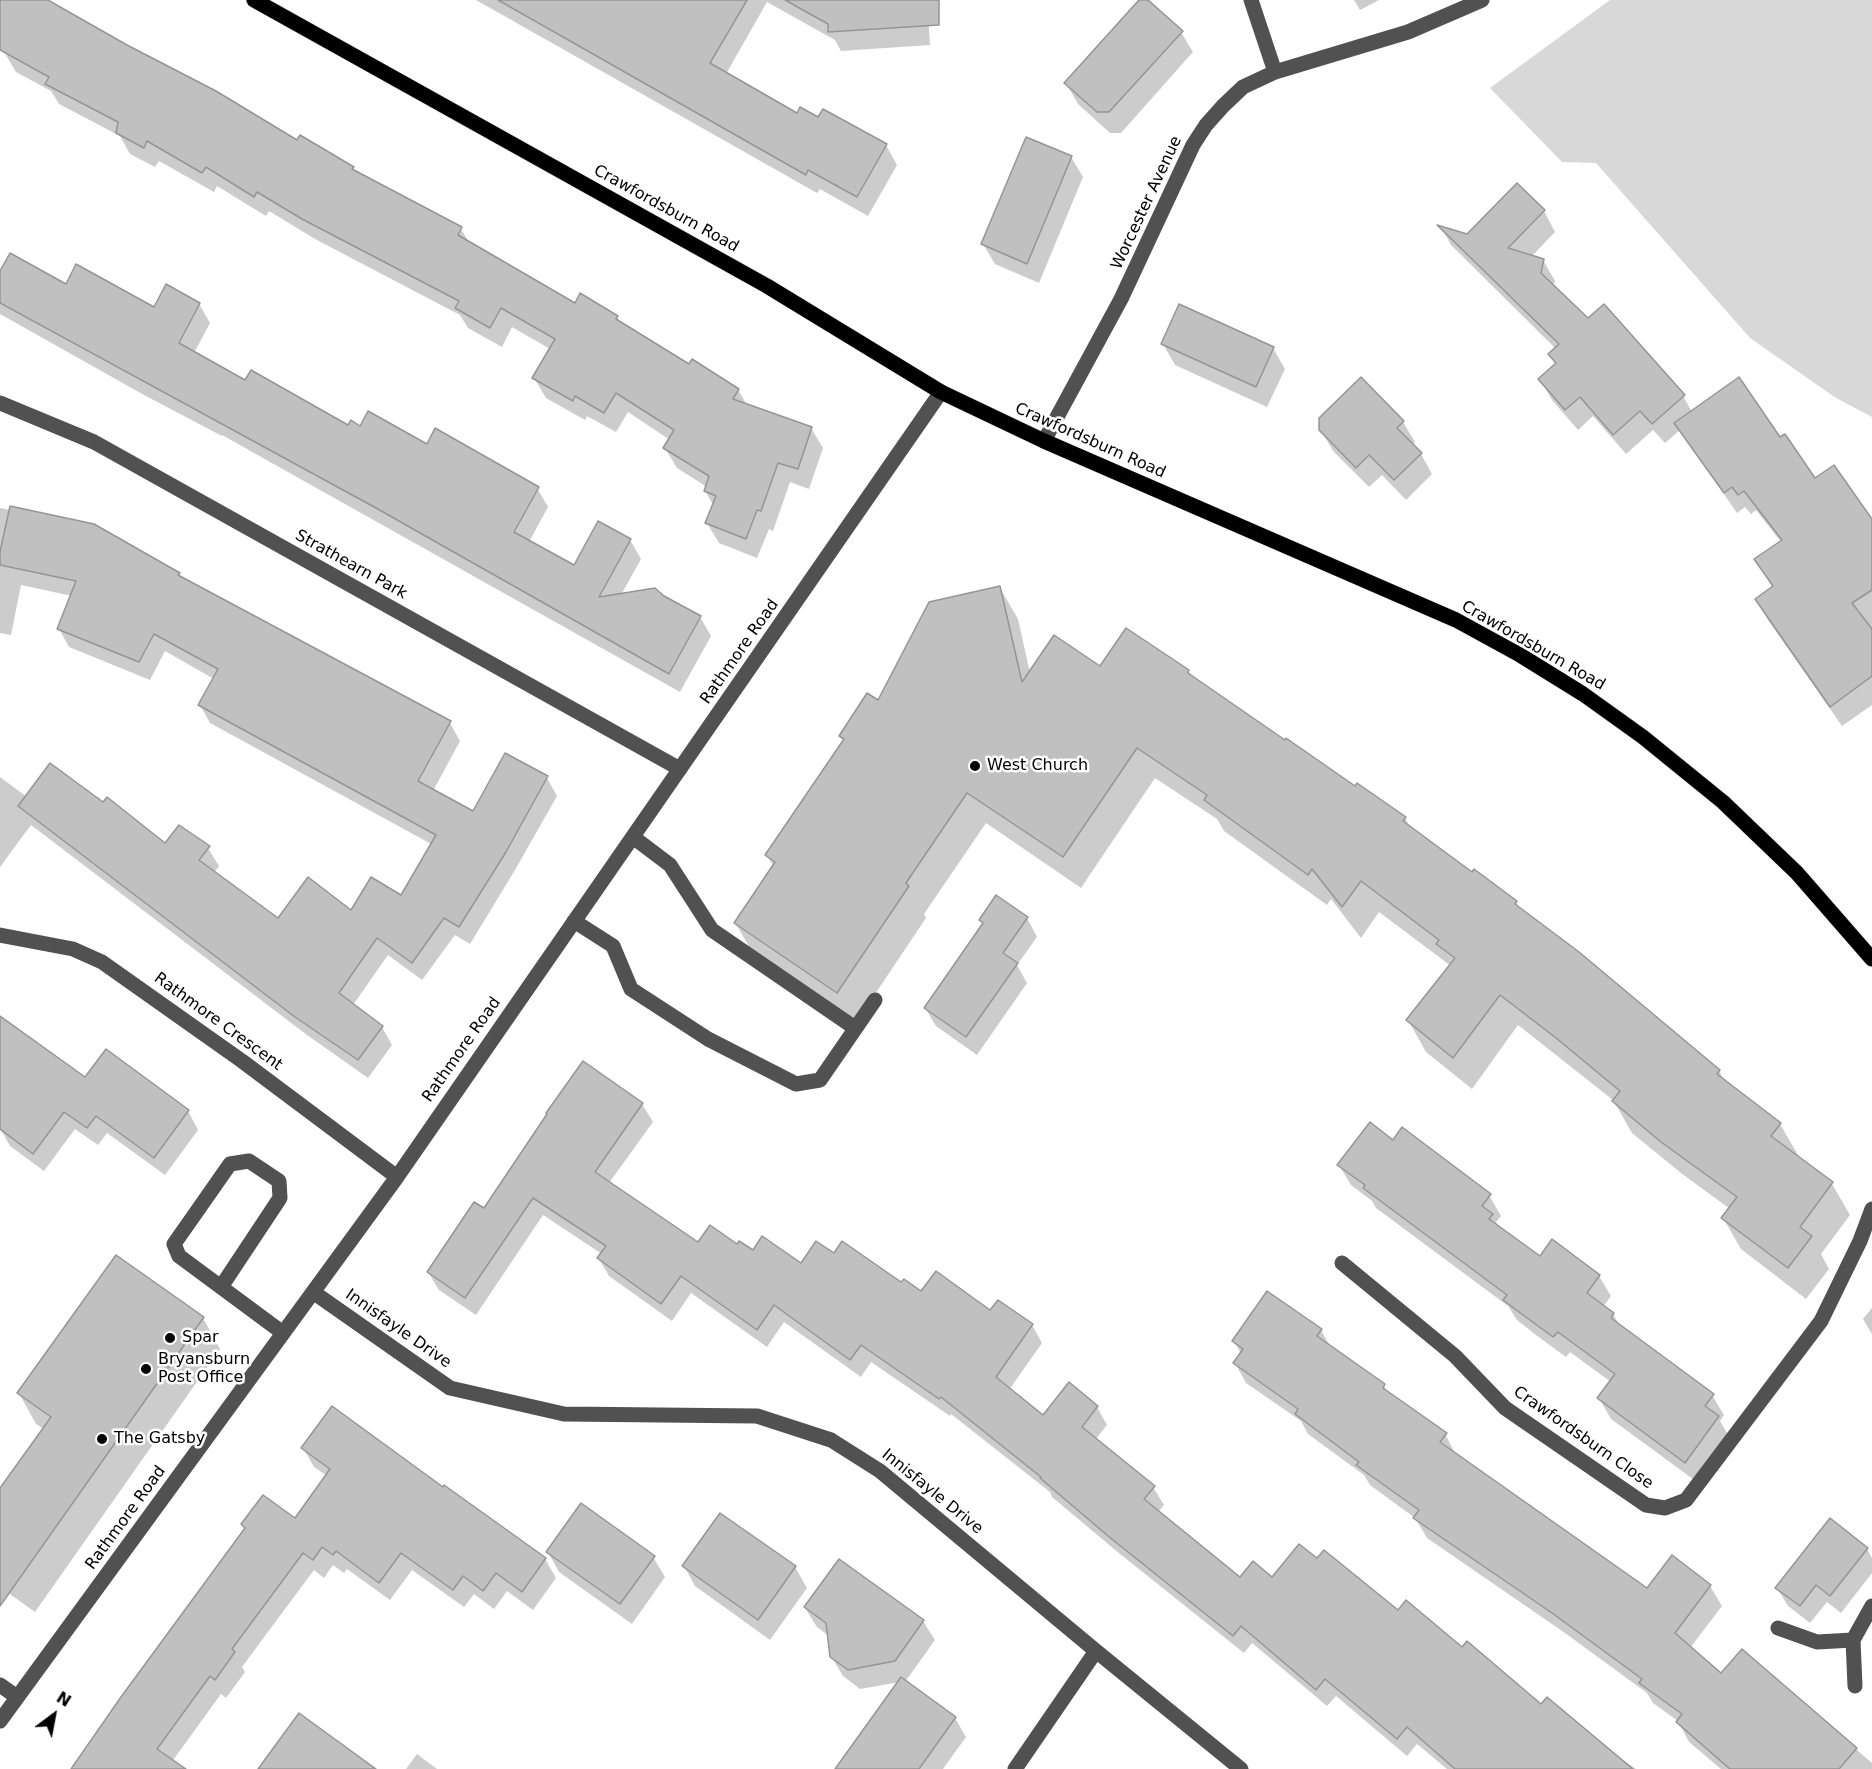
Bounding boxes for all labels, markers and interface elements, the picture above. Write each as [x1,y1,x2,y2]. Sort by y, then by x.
street label: Worcester Avenue [1108,133,1186,273]
street label: Crawfordsburn Road [590,161,742,257]
street label: Crawfordsburn Road [1012,399,1168,483]
street label: Strathearn Park [292,526,410,604]
street label: Rathmore Road [697,596,783,708]
street label: Crawfordsburn Road [1458,597,1608,695]
place label: West Church [987,756,1088,776]
marker: West Church [968,759,982,773]
street label: Rathmore Crescent [150,969,286,1075]
street label: Rathmore Road [419,994,505,1106]
street label: Innisfayle Drive [341,1285,455,1373]
place label: Spar [182,1328,219,1348]
marker: Spar [163,1331,177,1345]
place label: Bryansburn Post Office [158,1350,250,1388]
marker: Bryansburn Post Office [139,1362,153,1376]
street label: Crawfordsburn Close [1509,1382,1657,1494]
place label: The Gatsby [114,1429,205,1449]
marker: The Gatsby [95,1432,109,1446]
street label: Innisfayle Drive [877,1445,987,1539]
street label: Rathmore Road [82,1462,170,1574]
north arrow [24,1685,84,1745]
text: N [53,1688,75,1711]

